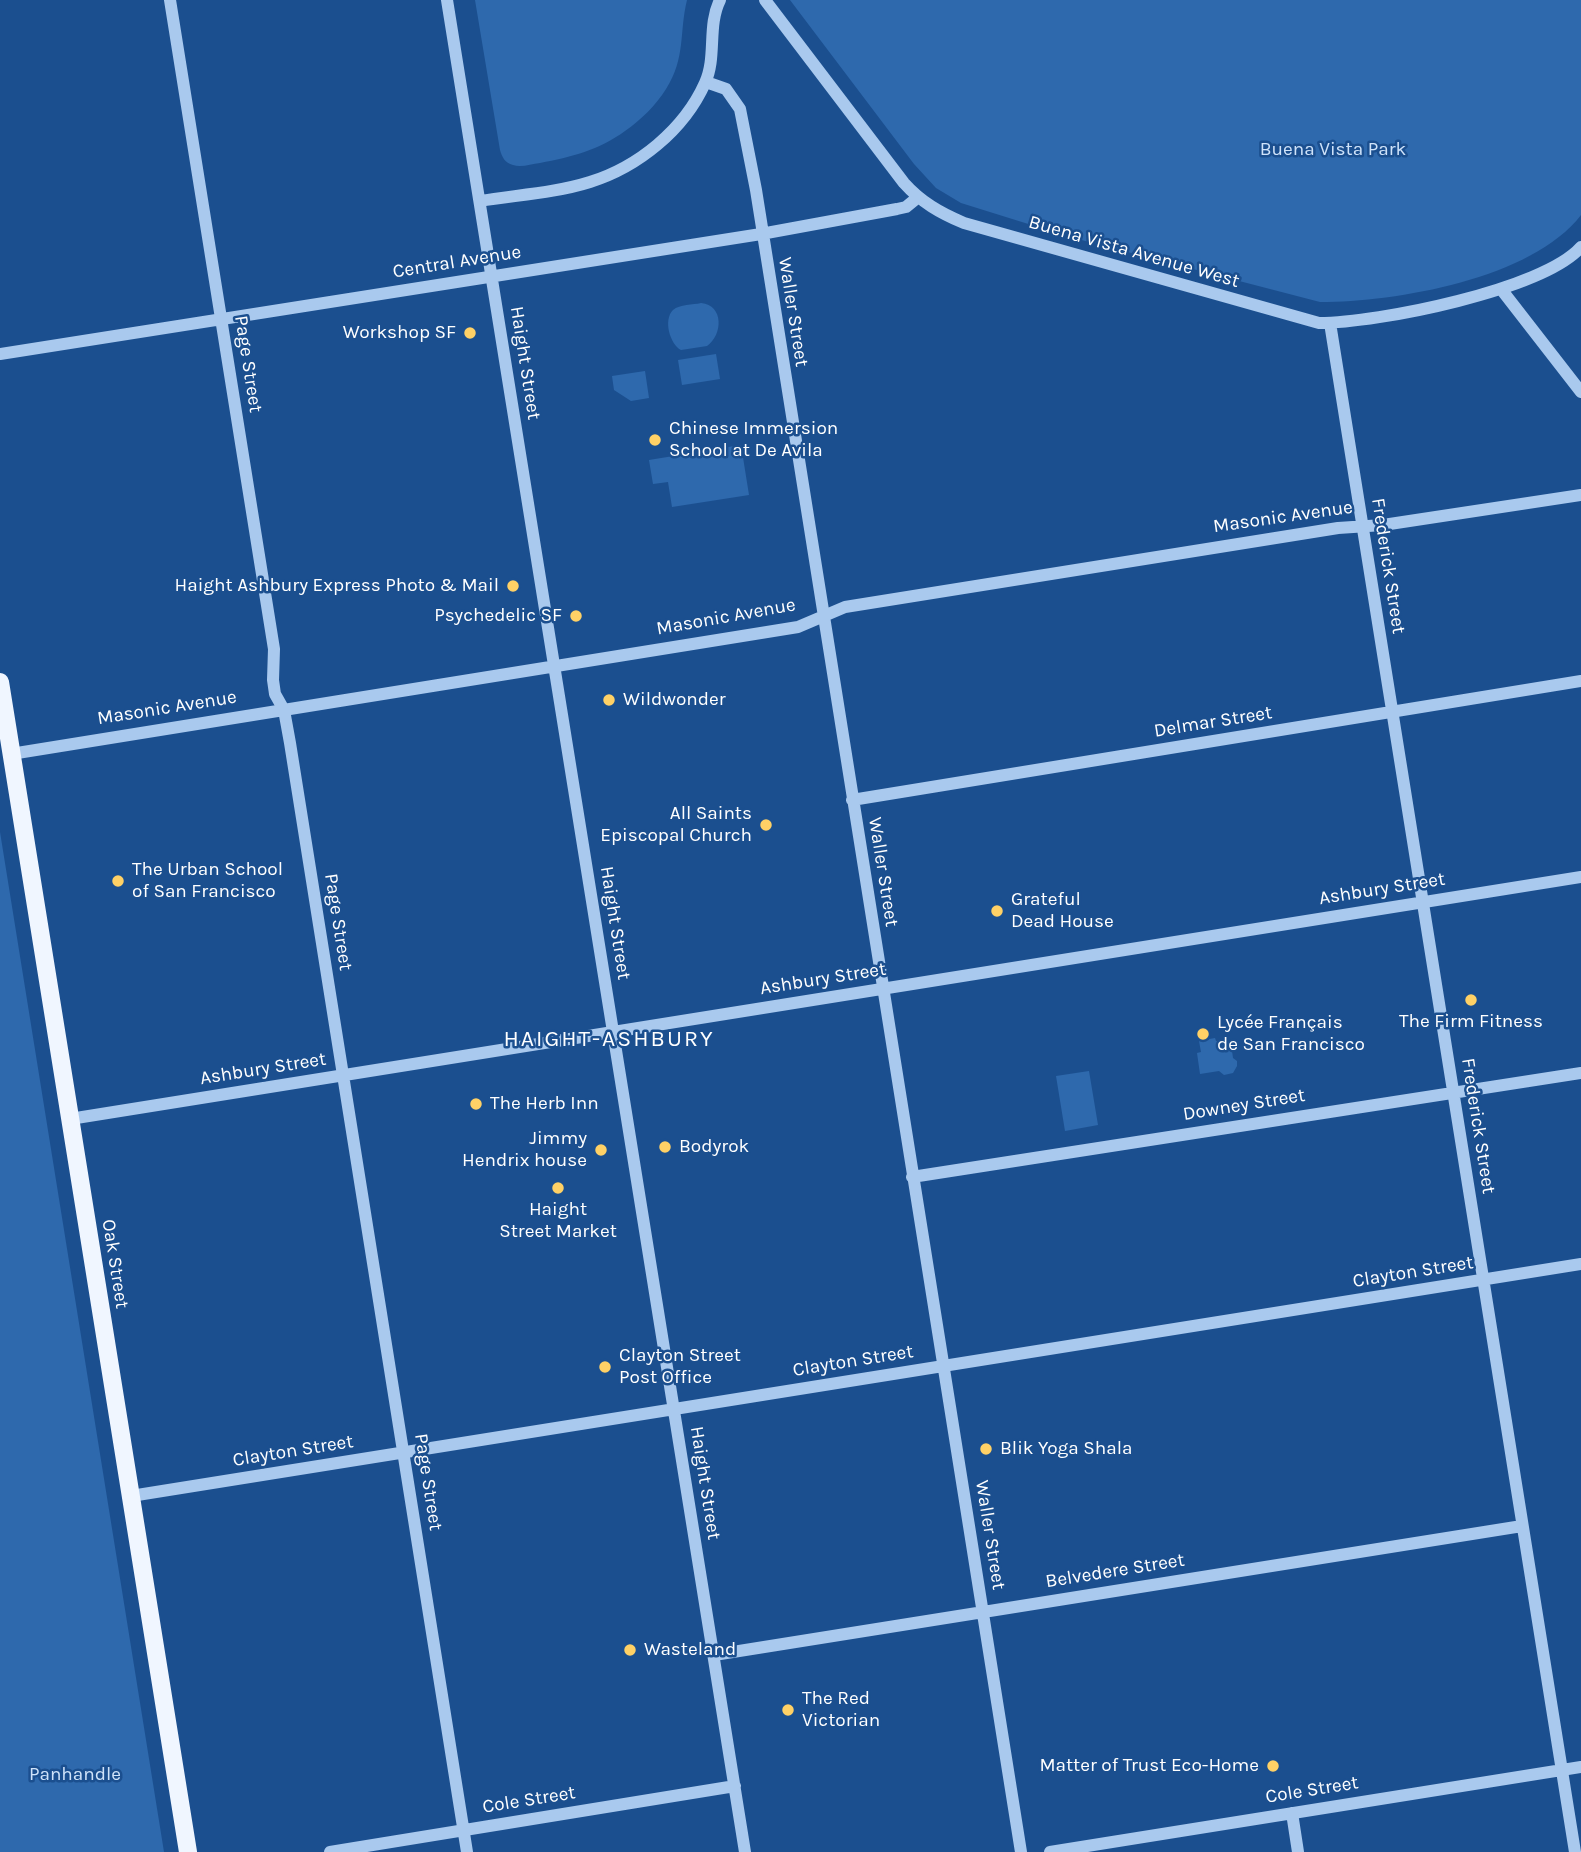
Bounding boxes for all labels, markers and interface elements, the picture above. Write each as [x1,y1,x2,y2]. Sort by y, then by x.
park label: Buena Vista Park [1260,139,1406,161]
street label: Buena Vista Avenue West [1026,211,1242,293]
street label: Central Avenue [391,241,523,283]
street label: Waller Street [773,256,813,368]
street label: Haight Street [505,305,545,421]
street label: Page Street [229,314,267,414]
place label: Workshop SF [343,322,456,344]
marker: Workshop SF [462,325,478,341]
place label: Chinese Immersion School at De Avila [669,418,838,462]
marker: Chinese Immersion School at De Avila [647,432,663,448]
street label: Masonic Avenue [1212,496,1354,538]
street label: Frederick Street [1366,496,1410,636]
place label: Haight Ashbury Express Photo & Mail [175,575,499,597]
marker: Haight Ashbury Express Photo & Mail [505,578,521,594]
street label: Masonic Avenue [655,594,797,640]
place label: Psychedelic SF [434,605,562,627]
marker: Psychedelic SF [568,608,584,624]
street label: Masonic Avenue [96,686,238,730]
place label: Wildwonder [623,689,726,711]
marker: Wildwonder [601,692,617,708]
street label: Delmar Street [1152,701,1274,743]
place label: All Saints Episcopal Church [600,803,752,847]
street label: Waller Street [863,816,903,928]
marker: All Saints Episcopal Church [758,817,774,833]
place label: The Urban School of San Francisco [132,859,283,903]
street label: Haight Street [595,865,635,981]
street label: Ashbury Street [1317,868,1447,910]
street label: Page Street [319,872,357,972]
marker: The Urban School of San Francisco [110,873,126,889]
place label: Grateful Dead House [1011,889,1114,933]
marker: Grateful Dead House [989,903,1005,919]
street label: Ashbury Street [758,958,888,1000]
marker: The Firm Fitness [1463,992,1479,1008]
place label: The Firm Fitness [1399,1011,1543,1033]
place label: Lycée Français de San Francisco [1217,1012,1365,1056]
district label: HAIGHT-ASHBURY [505,1025,713,1053]
marker: Lycée Français de San Francisco [1195,1026,1211,1042]
street label: Ashbury Street [198,1048,328,1090]
street label: Frederick Street [1456,1056,1500,1196]
street label: Downey Street [1181,1084,1307,1126]
place label: The Herb Inn [490,1093,599,1115]
marker: The Herb Inn [468,1096,484,1112]
place label: Jimmy Hendrix house [462,1128,587,1172]
place label: Bodyrok [679,1136,749,1158]
marker: Bodyrok [657,1139,673,1155]
marker: Jimmy Hendrix house [593,1142,609,1158]
marker: Haight Street Market [550,1180,566,1196]
place label: Haight Street Market [499,1199,617,1243]
street label: Oak Street [97,1218,133,1310]
street label: Clayton Street [1351,1251,1475,1293]
street label: Clayton Street [791,1340,915,1382]
place label: Clayton Street Post Office [619,1345,741,1389]
marker: Clayton Street Post Office [597,1359,613,1375]
street label: Haight Street [685,1425,725,1541]
street label: Clayton Street [231,1430,355,1472]
street label: Page Street [409,1432,447,1532]
place label: Blik Yoga Shala [1000,1438,1132,1460]
marker: Blik Yoga Shala [978,1441,994,1457]
street label: Waller Street [970,1479,1010,1591]
street label: Belvedere Street [1044,1549,1186,1593]
place label: Wasteland [644,1639,736,1661]
marker: Wasteland [622,1642,638,1658]
place label: The Red Victorian [802,1688,880,1732]
marker: The Red Victorian [780,1702,796,1718]
place label: Matter of Trust Eco-Home [1039,1755,1259,1777]
marker: Matter of Trust Eco-Home [1265,1758,1281,1774]
park label: Panhandle [29,1764,121,1786]
street label: Cole Street [1264,1771,1360,1809]
street label: Cole Street [481,1781,577,1819]

